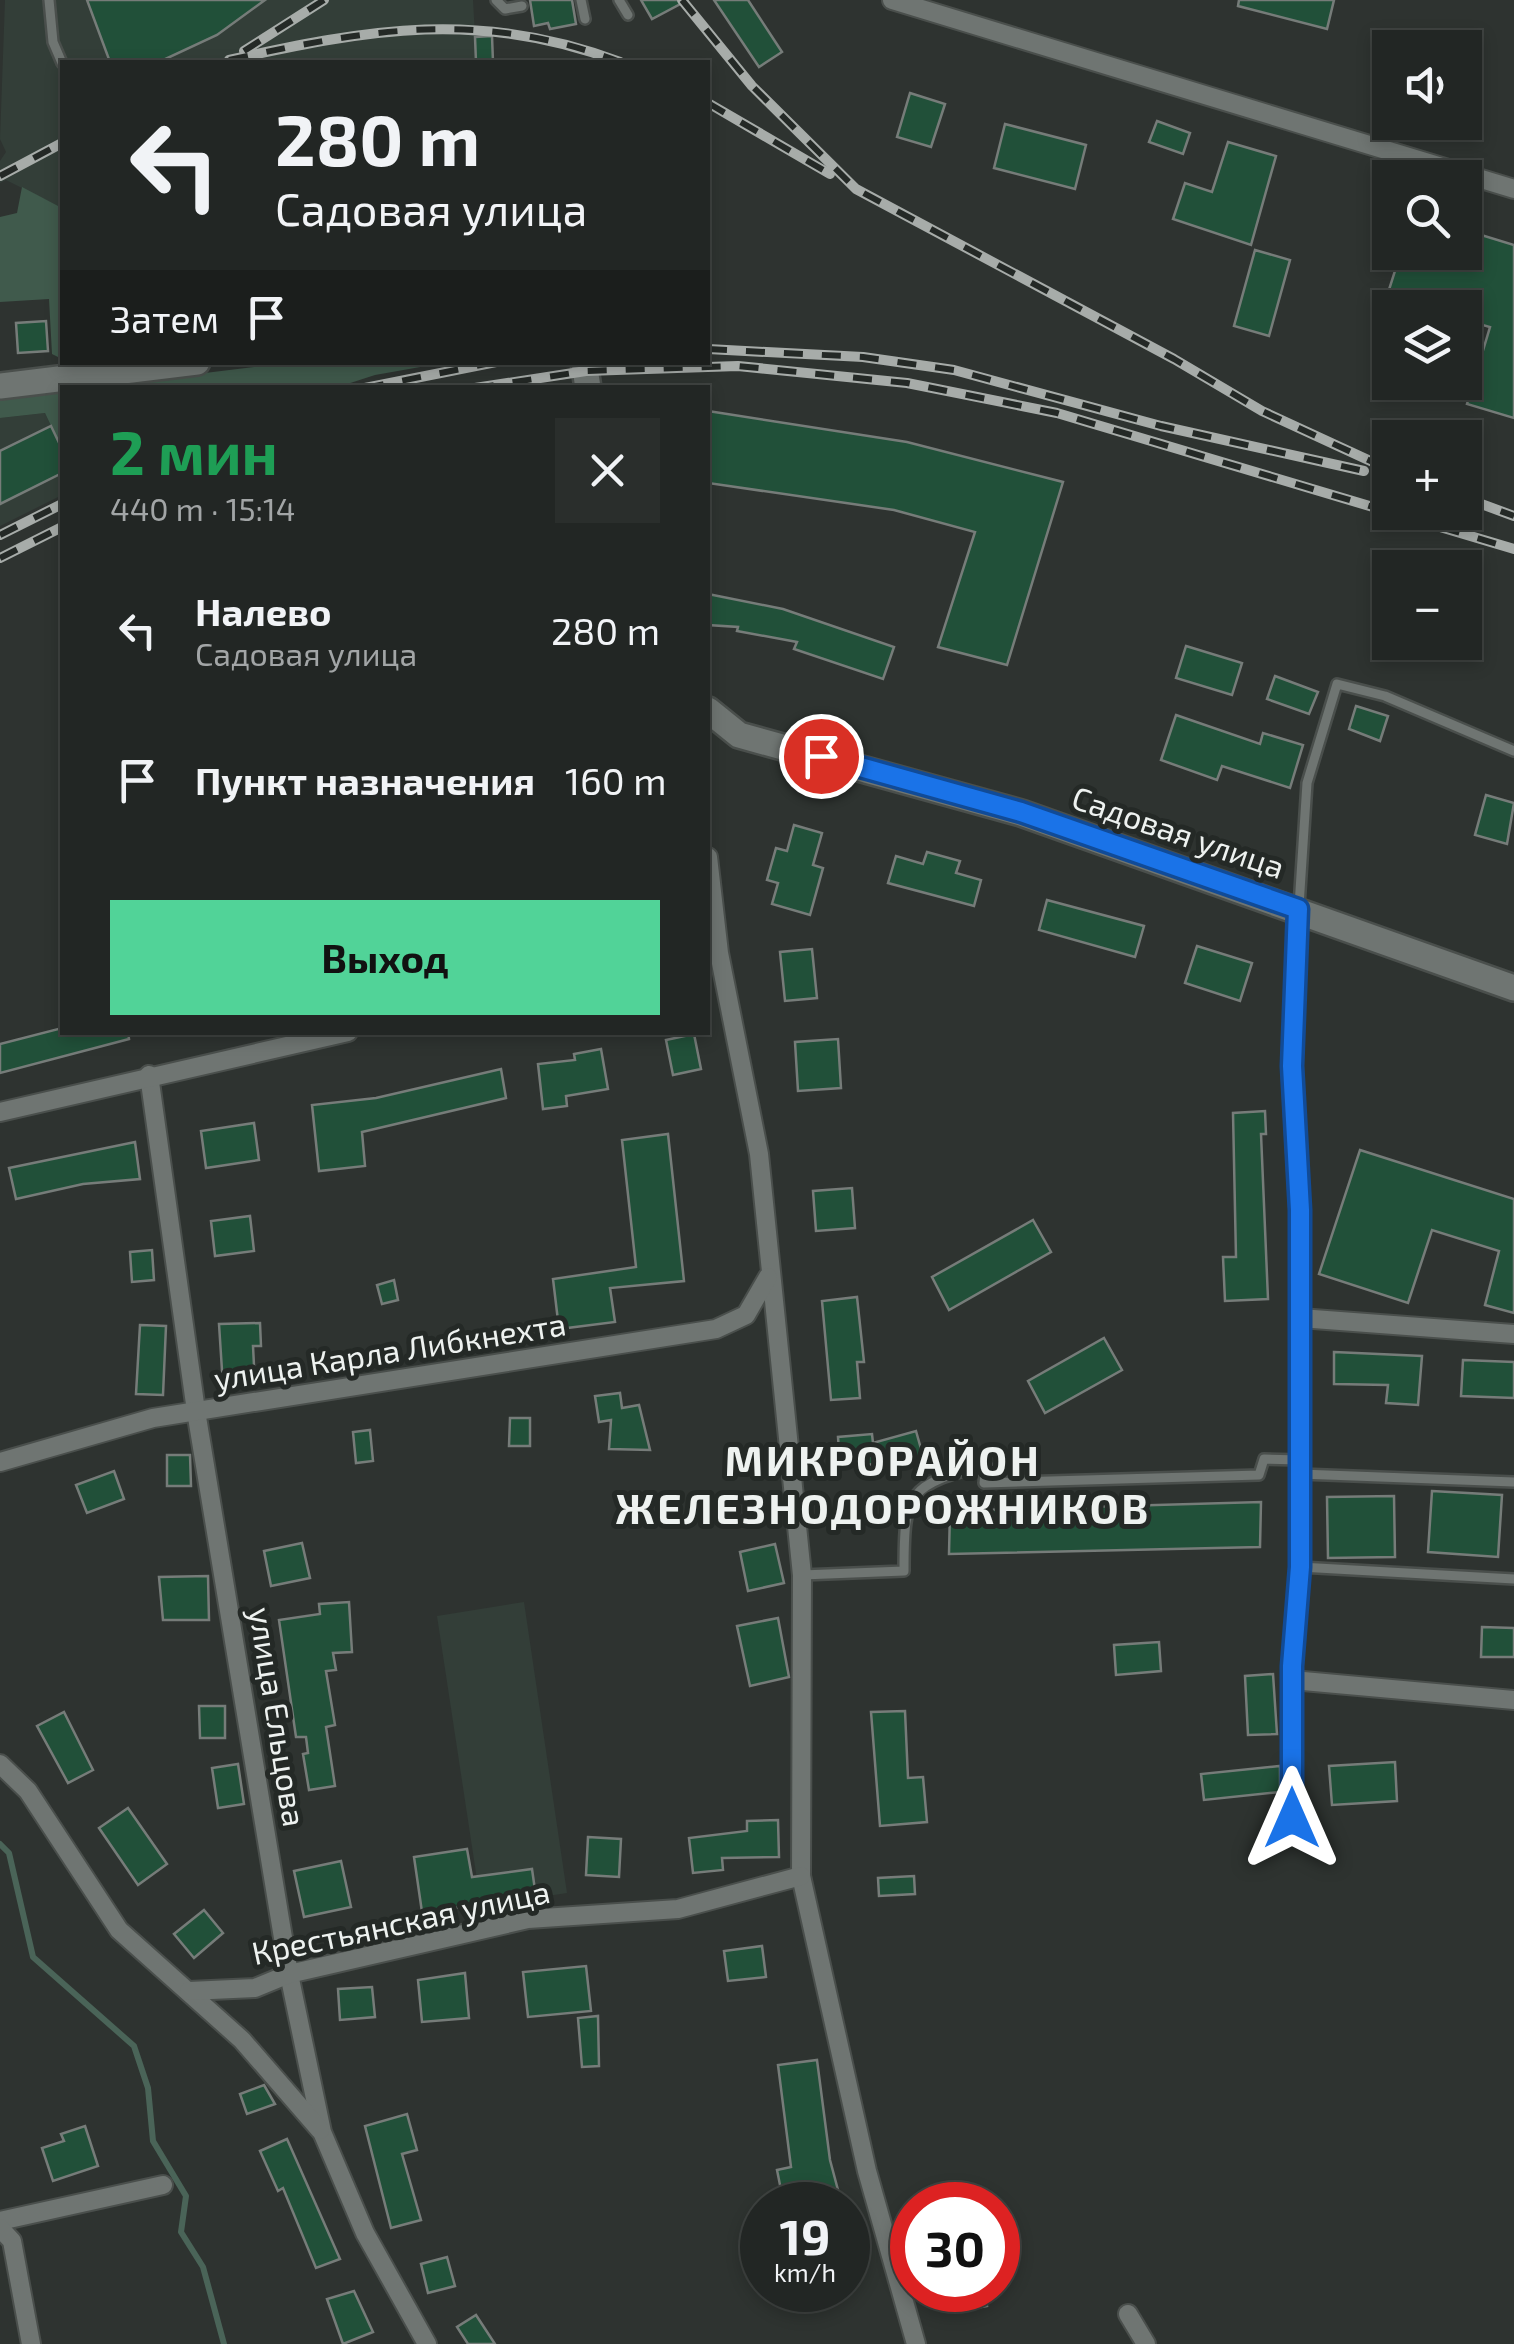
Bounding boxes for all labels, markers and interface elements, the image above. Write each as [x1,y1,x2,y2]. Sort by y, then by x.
map controls [1372,30,1482,660]
button: sound [1372,30,1482,140]
text: 280 m [275,96,480,180]
icon: left [110,100,240,230]
button: search [1372,160,1482,270]
text: Садовая улица [275,181,587,235]
icon: arrive [239,290,294,345]
button: layers [1372,290,1482,400]
text: Затем [110,295,219,341]
text: 2 мин [110,415,278,487]
button: close [555,418,660,523]
button: + [1372,420,1482,530]
text: 440 m · 15:14 [110,489,296,527]
button: − [1372,550,1482,660]
text: Налево [195,588,331,634]
icon: left [110,603,165,658]
text: 280 m [551,607,660,653]
text: Садовая улица [195,634,417,672]
pin [779,714,864,799]
icon: arrive [794,729,849,784]
icon: arrive [110,753,165,808]
text: Пункт назначения [195,757,535,803]
text: 160 m [565,757,667,803]
street label: Садовая улица [1067,777,1290,886]
button: Выход [110,900,660,1015]
street label: улица Карла Либкнехта [211,1303,568,1398]
district label: МИКРОРАЙОН ЖЕЛЕЗНОДОРОЖНИКОВ [615,1434,1151,1532]
street label: улица Ельцова [242,1604,315,1829]
position arrow [1240,1766,1344,1870]
street label: Крестьянская улица [248,1871,553,1972]
speed limit sign: 30 [890,2182,1020,2312]
text: 19 [779,2205,831,2265]
text: km/h [774,2257,836,2287]

